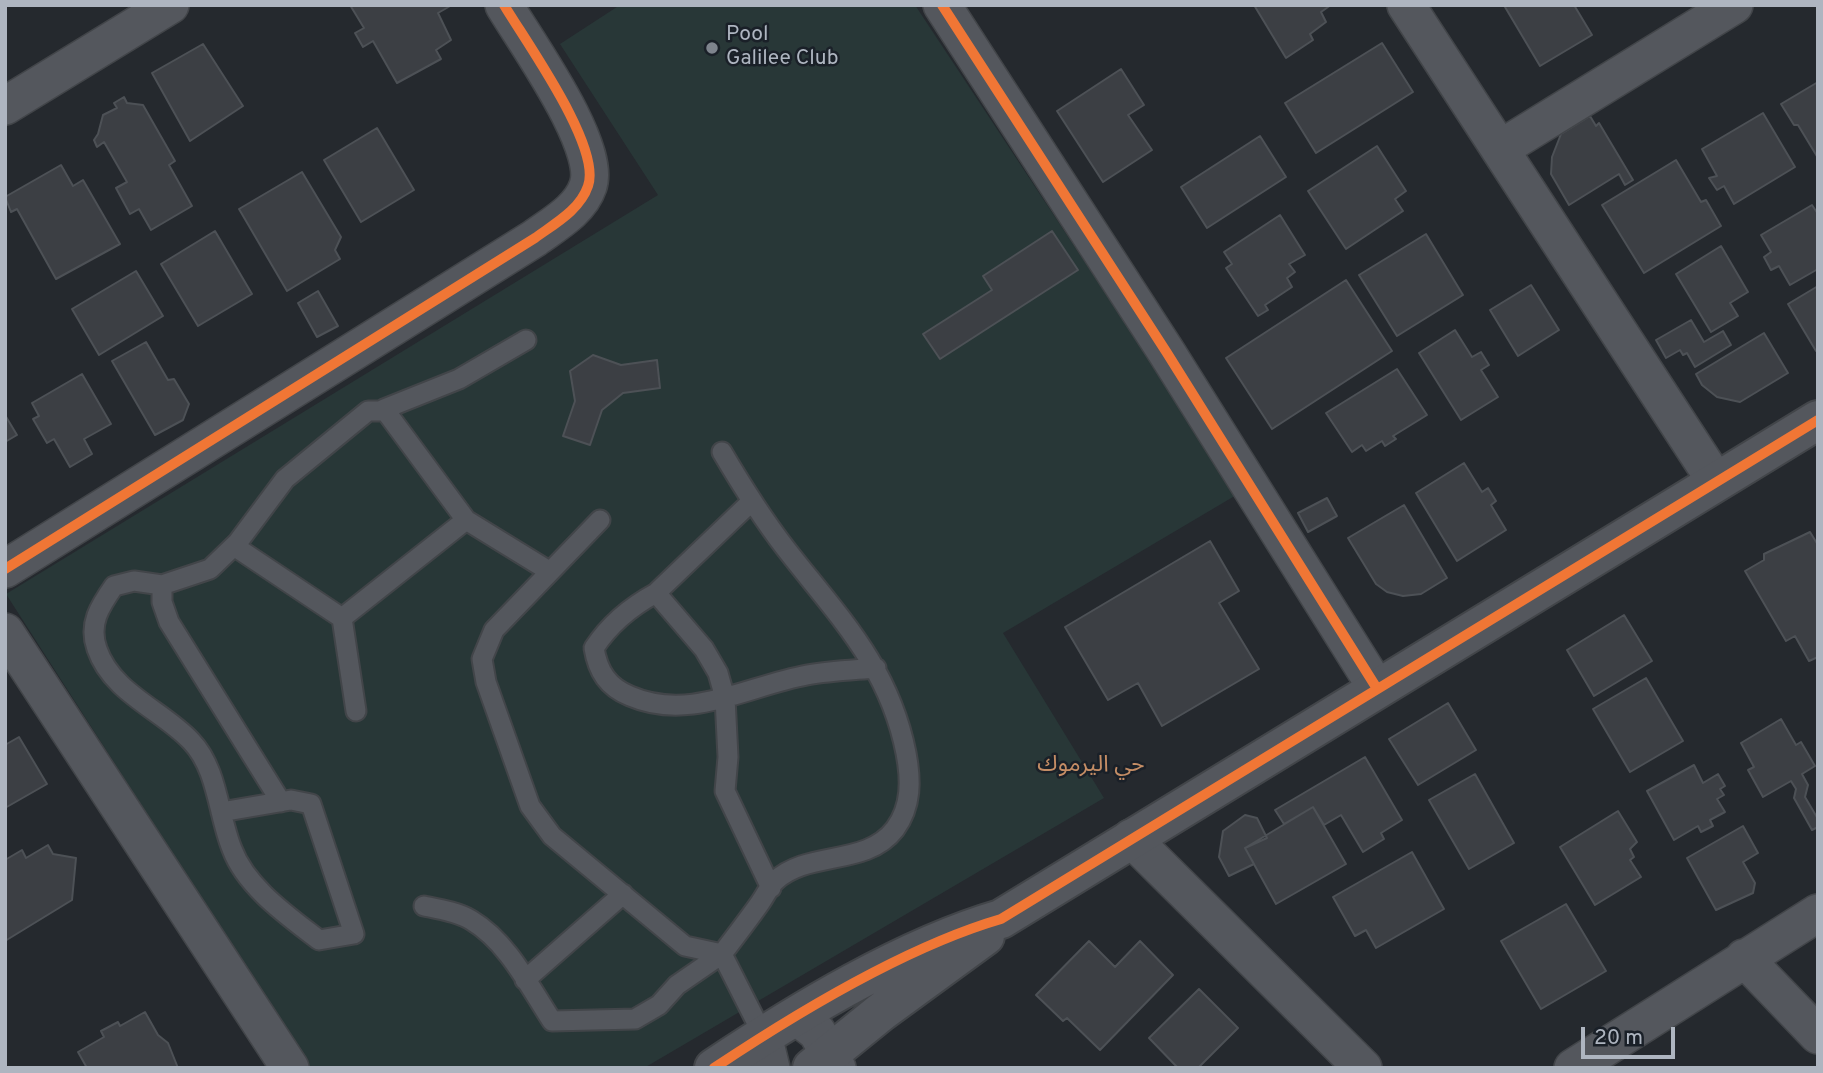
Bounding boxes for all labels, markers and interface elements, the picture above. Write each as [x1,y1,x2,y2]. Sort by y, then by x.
place label: Pool Galilee Club [726,23,838,73]
marker: Pool Galilee Club [704,40,720,56]
district label: حي اليرموك [1037,752,1145,780]
scale bar [1585,1014,1680,1058]
text: 20 m [1594,1025,1643,1052]

